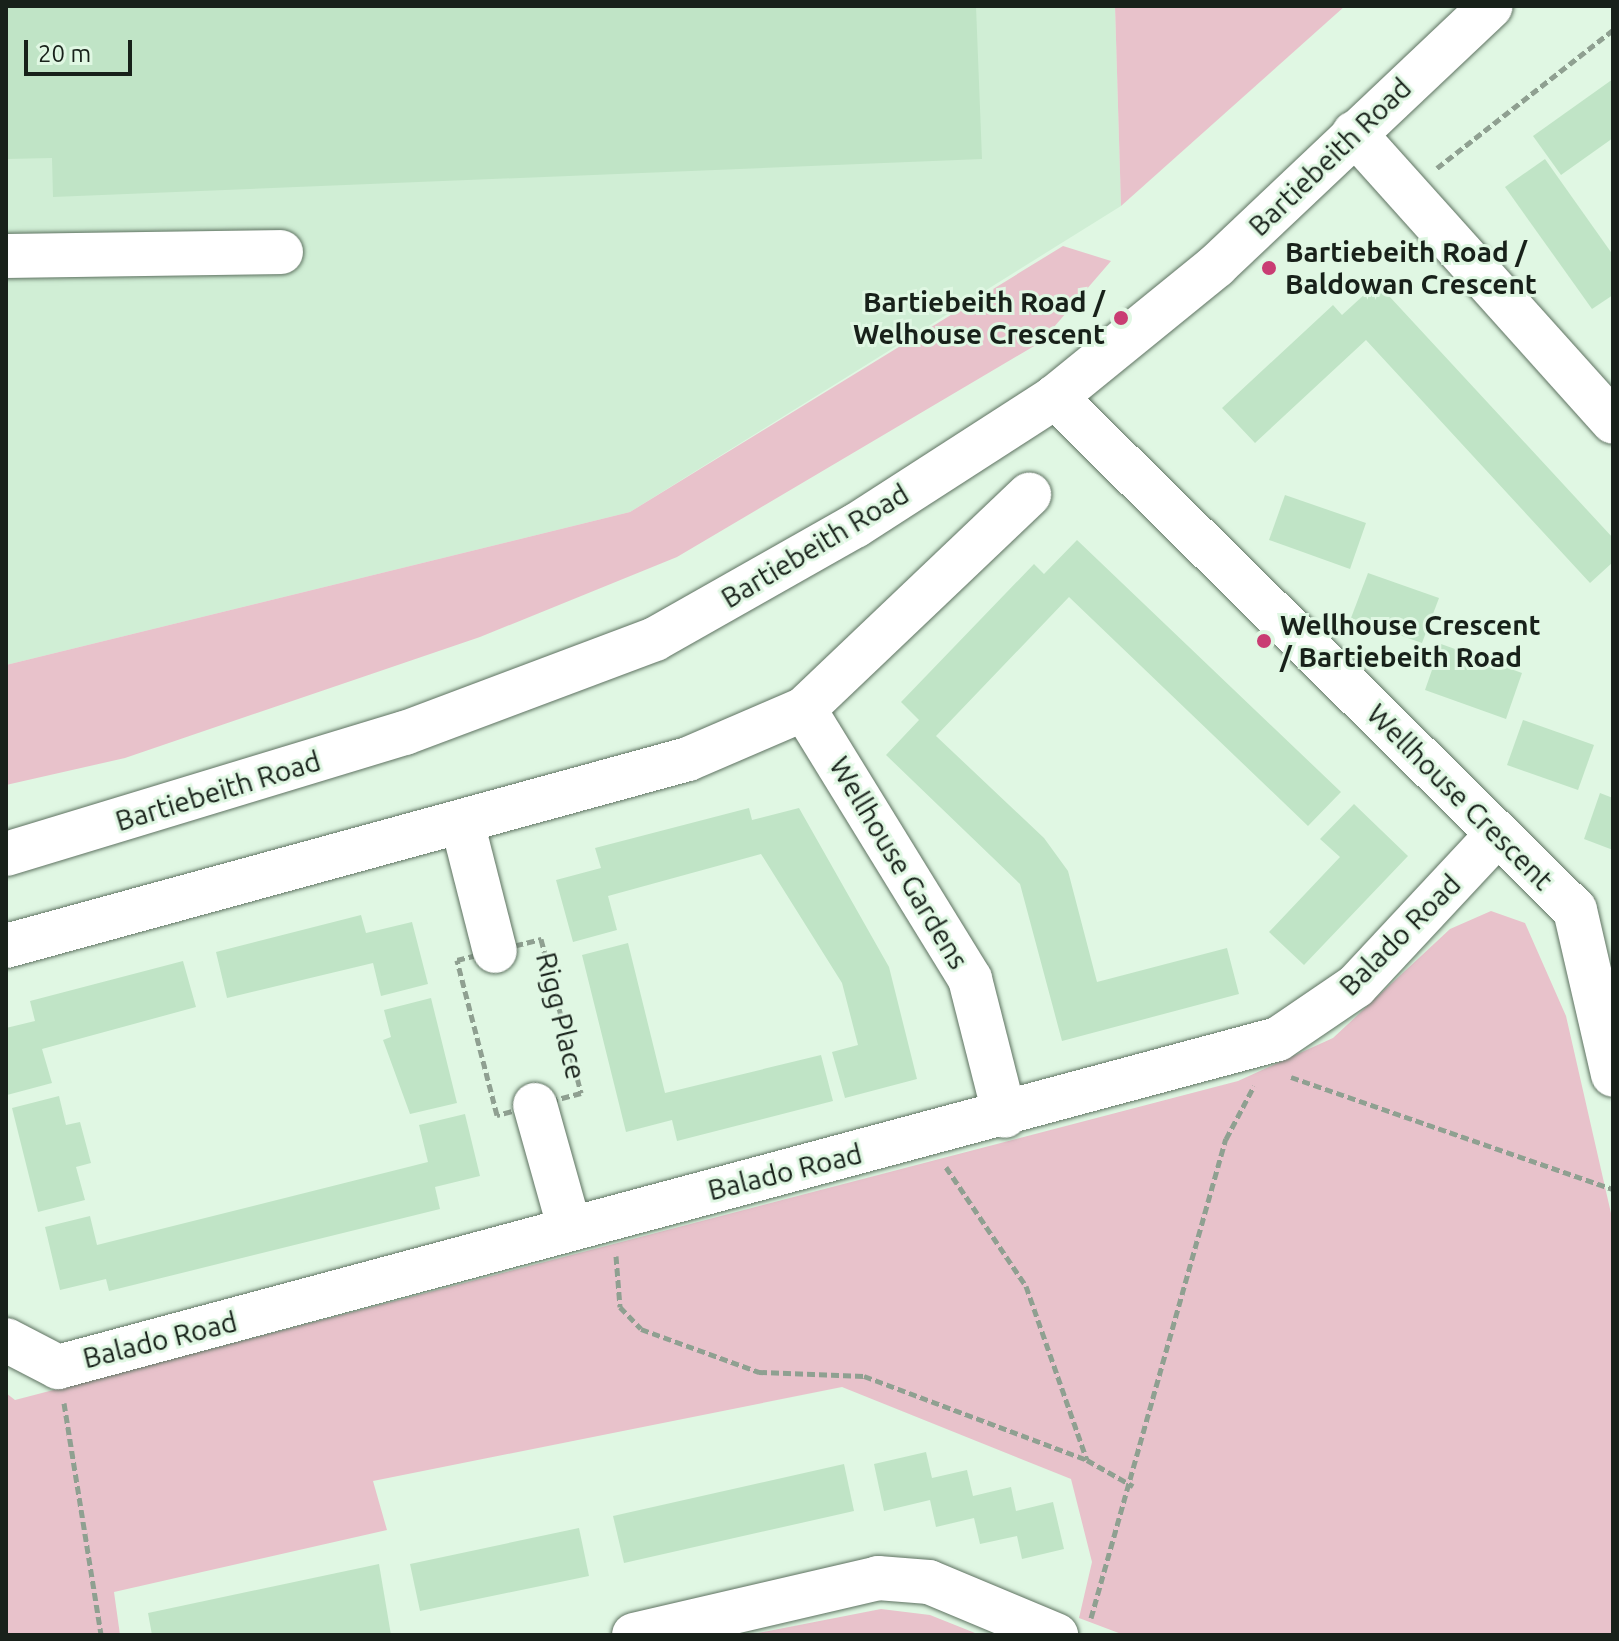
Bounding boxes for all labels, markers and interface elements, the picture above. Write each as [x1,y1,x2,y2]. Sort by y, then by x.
scale bar [28,24,136,74]
text: 20 m [38,40,91,67]
street label: Bartiebeith Road [1242,71,1418,243]
place label: Bartiebeith Road / Baldowan Crescent [1285,235,1537,301]
marker: Bartiebeith Road / Baldowan Crescent [1260,259,1278,277]
place label: Bartiebeith Road / Welhouse Crescent [853,285,1105,351]
marker: Bartiebeith Road / Welhouse Crescent [1112,309,1130,327]
street label: Bartiebeith Road [715,477,915,615]
place label: Wellhouse Crescent / Bartiebeith Road [1280,608,1541,674]
marker: Wellhouse Crescent / Bartiebeith Road [1255,632,1273,650]
street label: Wellhouse Crescent [1360,697,1560,897]
street label: Bartiebeith Road [111,744,325,838]
street label: Wellhouse Gardens [822,751,976,975]
street label: Balado Road [1332,867,1468,1003]
street label: Rigg Place [529,949,593,1083]
street label: Balado Road [704,1137,866,1207]
street label: Balado Road [79,1305,241,1375]

